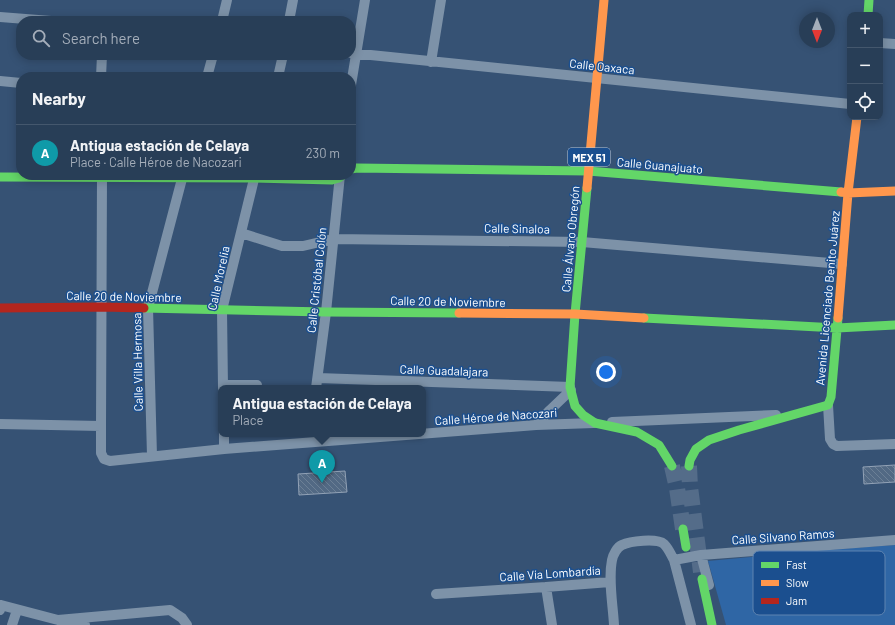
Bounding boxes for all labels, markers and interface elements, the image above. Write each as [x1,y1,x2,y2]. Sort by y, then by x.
north arrow [799,12,835,48]
map controls [847,12,883,120]
button: + [847,12,883,48]
search box [16,16,356,60]
icon: search [30,27,52,49]
text: Search here [62,29,140,47]
button: − [847,48,883,84]
street label: Calle Oaxaca [569,56,635,76]
button: locate [847,84,883,120]
text: Nearby [32,88,86,108]
text: Antigua estación de Celaya [70,136,249,154]
text: A [41,145,49,161]
text: 230 m [306,145,340,161]
road number: MEX 51 [568,148,610,166]
text: Place · Calle Héroe de Nacozari [70,154,242,170]
street label: Calle Guanajuato [616,154,704,176]
street label: Calle Álvaro Obregón [558,185,582,293]
street label: Avenida Licenciado Benito Juárez [812,210,842,386]
street label: Calle Sinaloa [484,220,550,236]
street label: Calle Cristóbal Colón [303,227,329,333]
street label: Calle Morelia [204,245,232,311]
street label: Calle 20 de Noviembre [66,288,182,304]
street label: Calle 20 de Noviembre [390,293,506,309]
street label: Calle Villa Hermosa [129,313,145,411]
street label: Calle Guadalajara [399,361,489,379]
your location [596,362,616,382]
popup [218,385,426,437]
text: Antigua estación de Celaya [232,394,412,412]
street label: Calle Héroe de Nacozari [434,405,558,427]
text: Place [232,412,263,428]
pin: A [309,450,335,483]
street label: Calle Silvano Ramos [731,525,835,547]
legend [753,551,885,615]
text: Fast [786,558,807,571]
street label: Calle Vía Lombardía [499,562,601,584]
text: Slow [786,576,809,589]
text: Jam [786,594,807,607]

